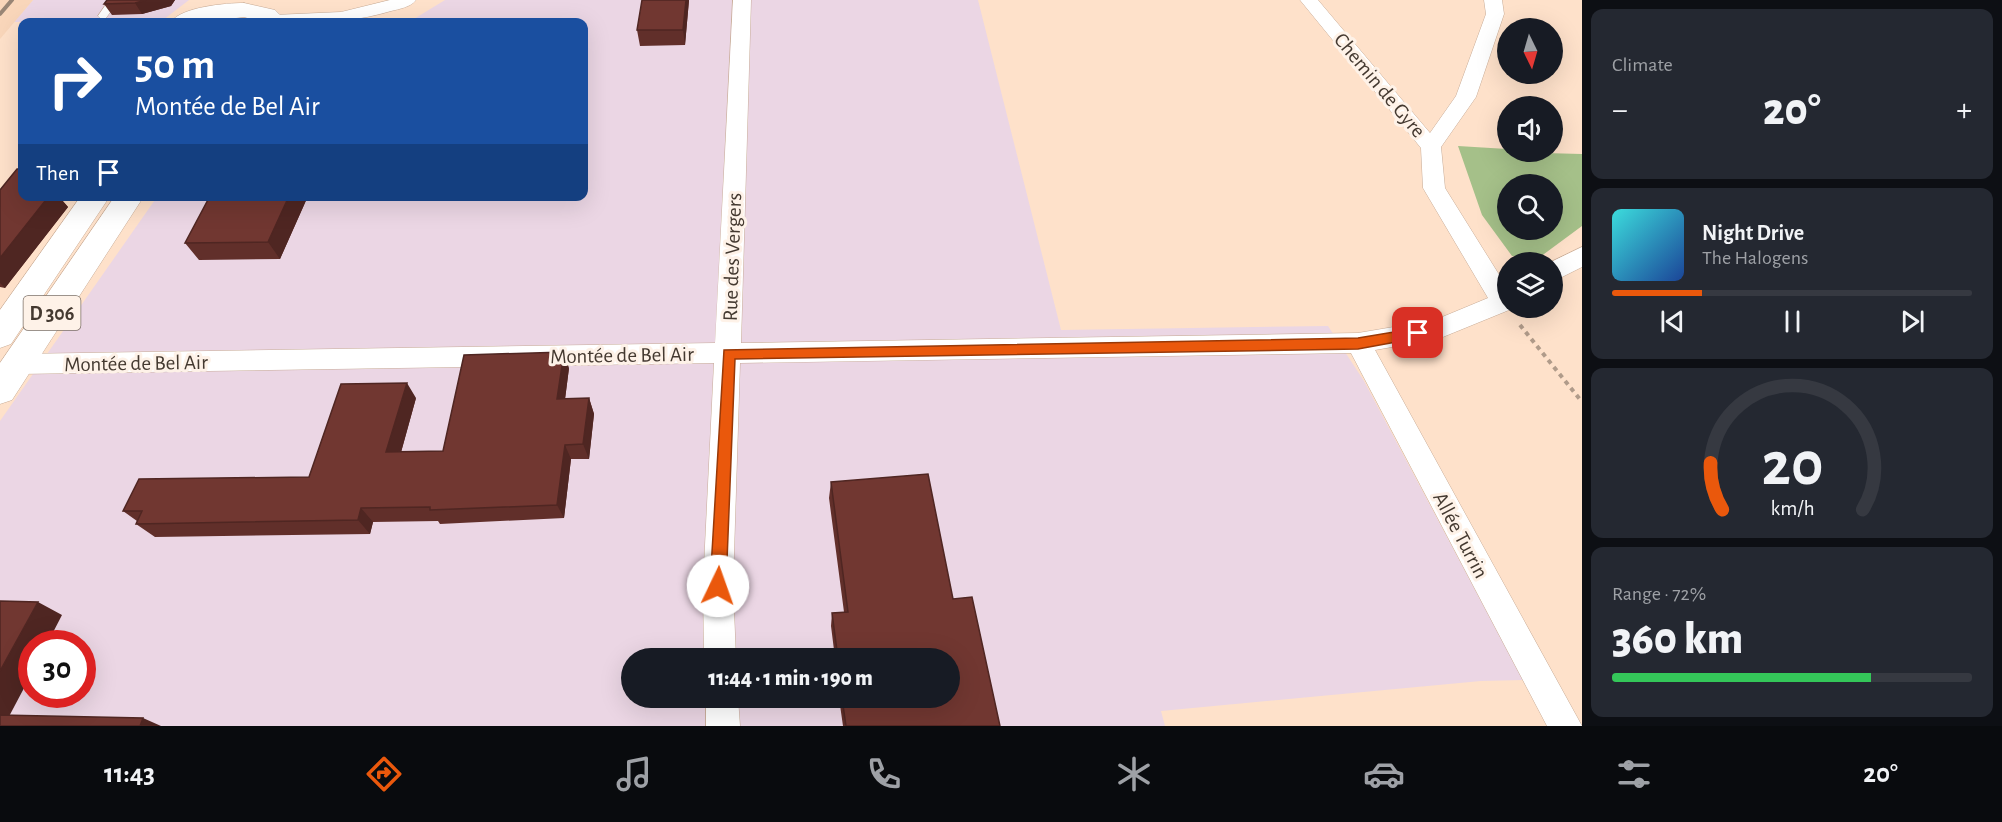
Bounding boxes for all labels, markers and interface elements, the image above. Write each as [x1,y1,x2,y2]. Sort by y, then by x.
north arrow [1497,18,1563,84]
map controls [1497,18,1563,318]
street label: Chemin de Gyre [1330,29,1429,142]
icon: right [36,42,114,120]
text: 50 m [135,44,215,86]
text: Climate [1612,55,1673,75]
text: 20° [1763,88,1821,133]
text: Montée de Bel Air [135,93,320,120]
text: − [1612,94,1628,127]
text: + [1956,94,1972,127]
button: sound [1497,96,1563,162]
icon: arrive [92,156,125,189]
text: Then [36,162,80,184]
button: search [1497,174,1563,240]
street label: Rue des Vergers [720,192,745,322]
text: Night Drive [1702,222,1804,244]
text: The Halogens [1702,248,1808,268]
button: layers [1497,252,1563,318]
road number: D 306 [23,296,80,330]
icon: previous [1656,305,1689,338]
icon: pause [1776,305,1809,338]
icon: next [1896,305,1929,338]
pin [1392,307,1443,358]
icon: arrive [1401,316,1434,349]
street label: Montée de Bel Air [550,344,694,367]
street label: Montée de Bel Air [64,352,208,375]
text: 20 [1761,434,1823,496]
street label: Allée Turrin [1429,489,1492,582]
text: km/h [1770,498,1814,519]
position arrow [686,554,750,618]
text: Range · 72% [1612,584,1706,604]
text: 360 km [1612,617,1743,662]
speed limit sign: 30 [18,630,96,708]
text: 11:44 · 1 min · 190 m [708,667,873,689]
icon: directions [363,753,405,795]
icon: music [613,753,655,795]
icon: phone [863,753,905,795]
icon: climate [1113,753,1155,795]
icon: car [1363,753,1405,795]
icon: filters [1613,753,1655,795]
text: 11:43 [104,760,155,787]
text: 20° [1863,760,1898,787]

